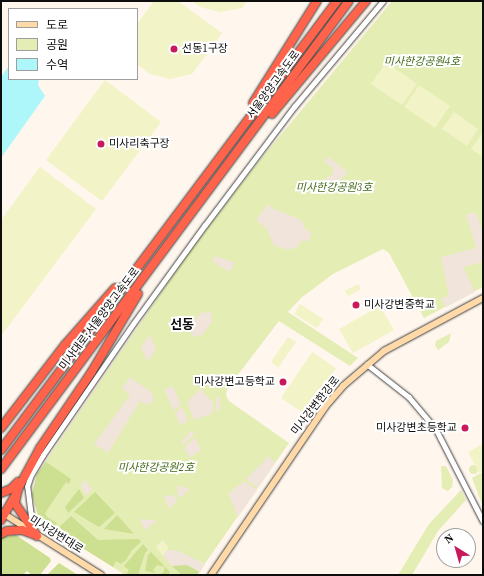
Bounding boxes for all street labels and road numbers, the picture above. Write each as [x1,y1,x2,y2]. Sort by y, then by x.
street label: 서울양양고속도로 [245,48,303,122]
street label: 미사대로;서울양양고속도로 [57,265,143,373]
street label: 미사강변한강로 [289,374,343,438]
street label: 미사강변대로 [27,513,85,557]

